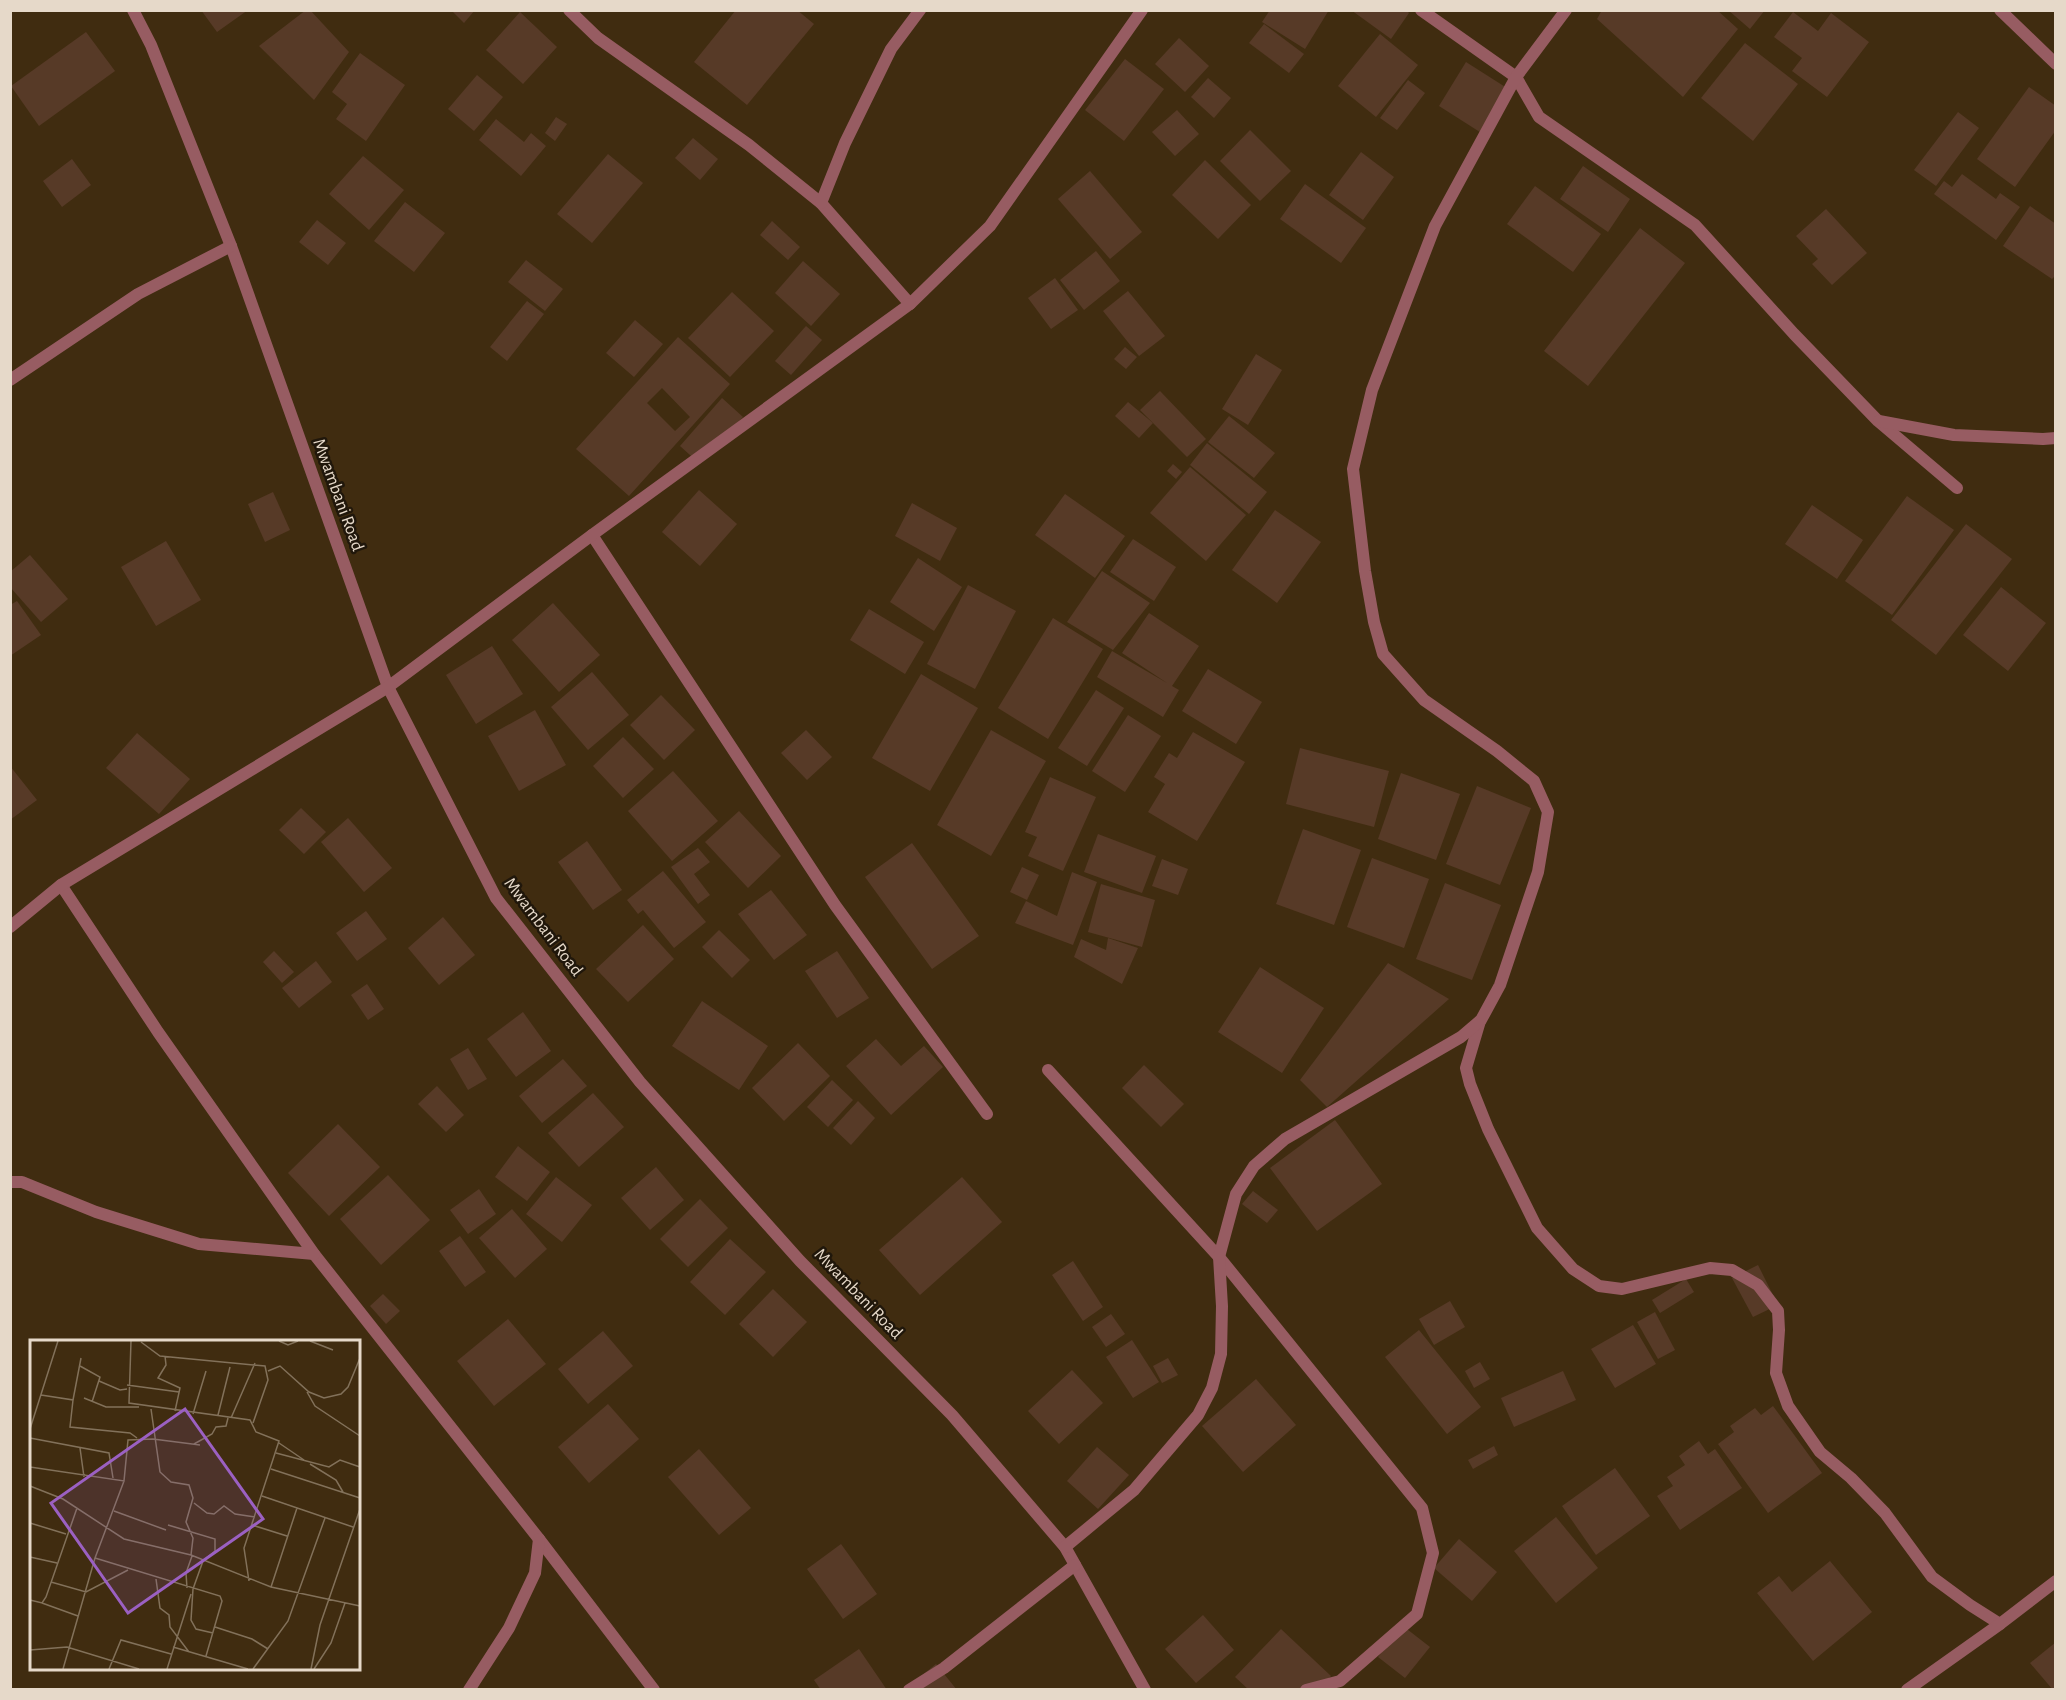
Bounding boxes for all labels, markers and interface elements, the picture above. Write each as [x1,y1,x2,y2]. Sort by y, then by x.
street label: Mwambani Road [309,436,367,554]
street label: Mwambani Road [500,874,586,980]
street label: Mwambani Road [811,1245,905,1343]
inset map [30,1340,360,1670]

